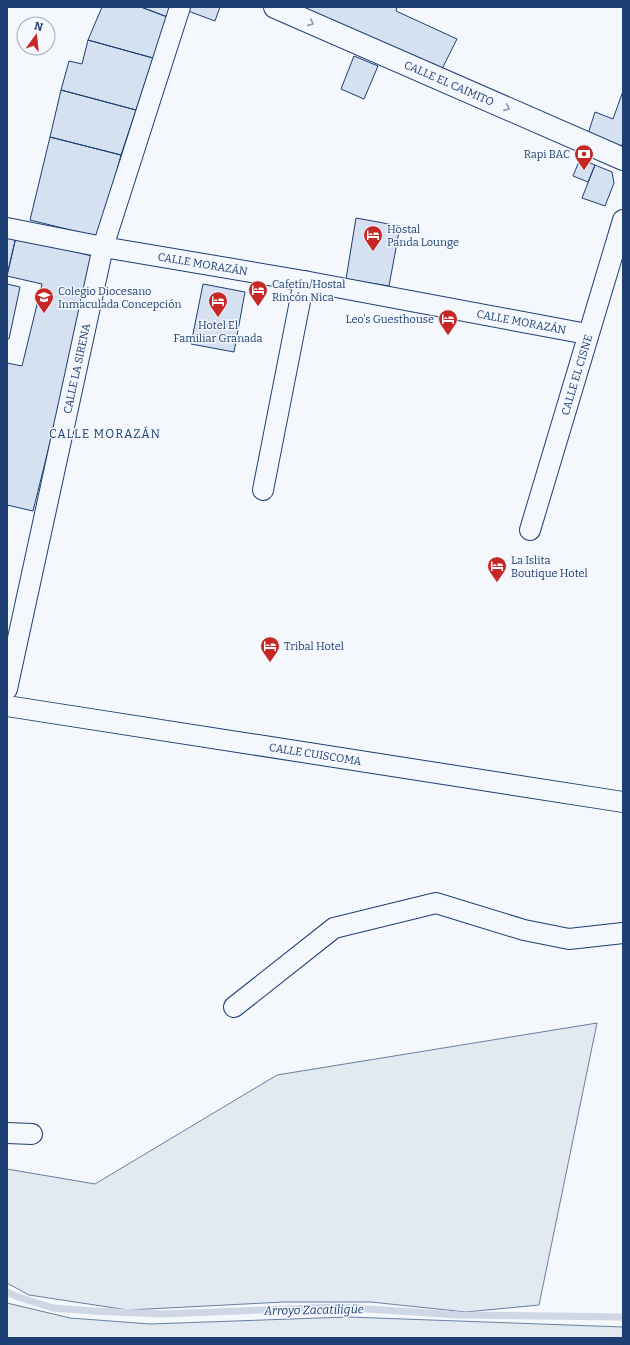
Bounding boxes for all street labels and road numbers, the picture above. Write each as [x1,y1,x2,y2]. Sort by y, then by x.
street label: CALLE EL CAIMITO [402,58,496,109]
street label: CALLE MORAZÁN [157,250,249,278]
street label: CALLE MORAZÁN [476,307,568,337]
street label: CALLE LA SIRENA [61,322,93,415]
street label: CALLE EL CISNE [559,333,595,417]
street label: CALLE CUISCOMA [268,741,362,768]

